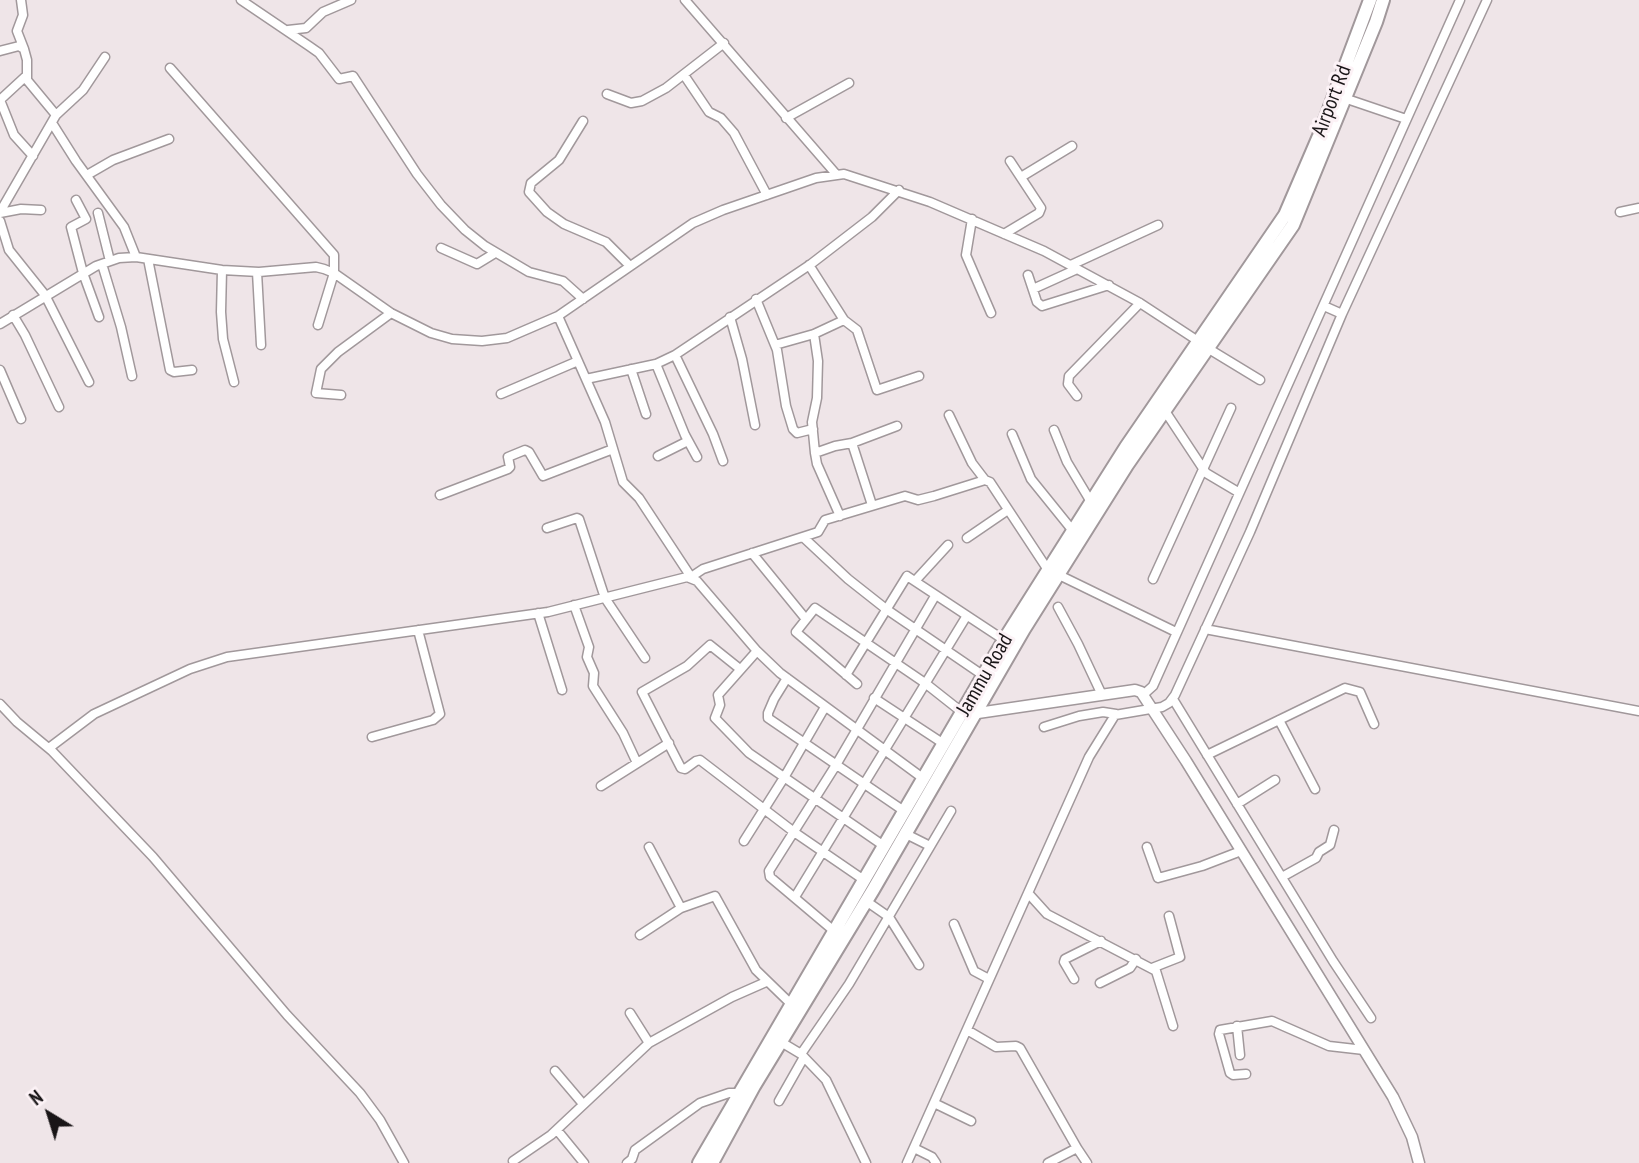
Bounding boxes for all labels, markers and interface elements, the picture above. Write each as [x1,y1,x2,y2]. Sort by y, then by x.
street label: Airport Rd [1307,62,1357,140]
street label: Jammu Road [952,630,1018,720]
north arrow [14,1079,84,1149]
text: N [25,1085,47,1110]

